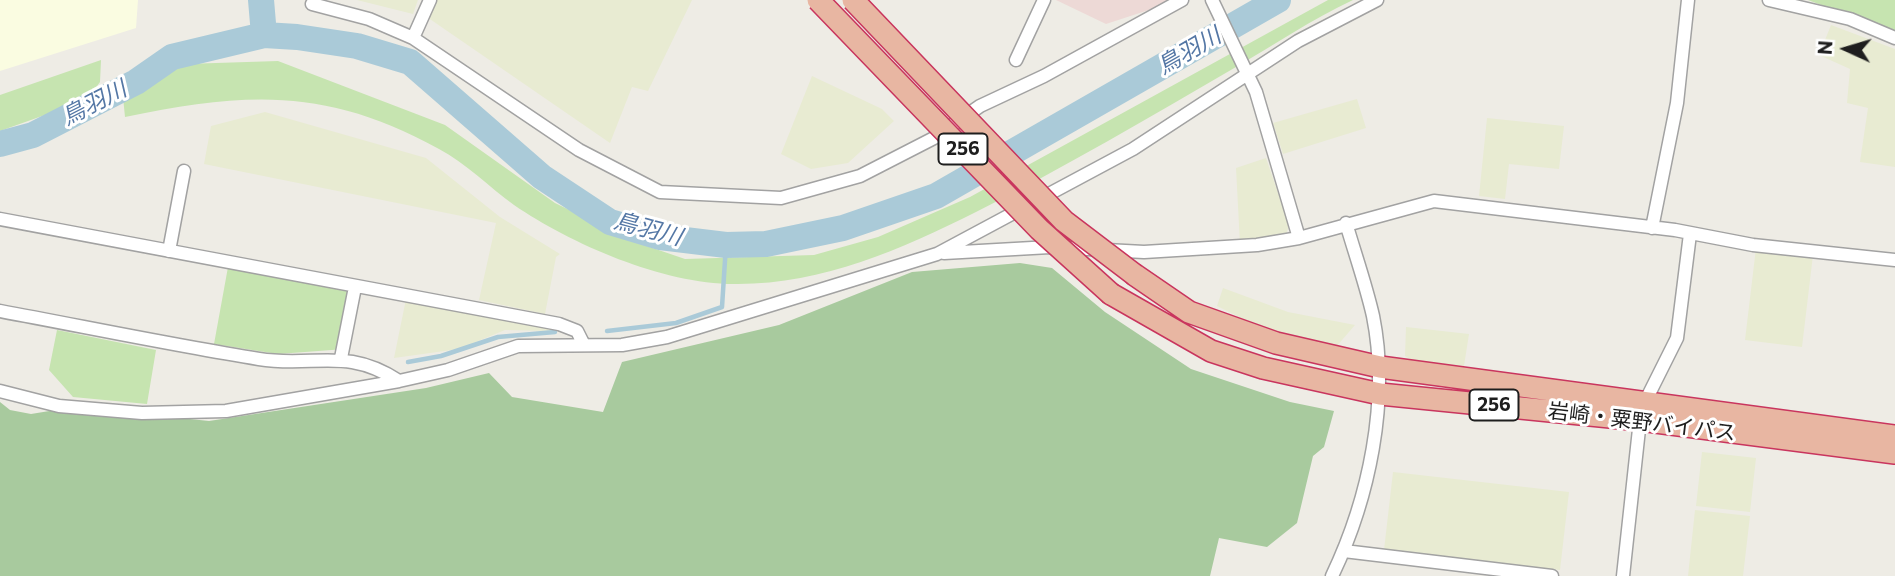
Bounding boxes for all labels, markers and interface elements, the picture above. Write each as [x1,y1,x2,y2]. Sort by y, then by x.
north arrow [1811,14,1881,84]
water label: 鳥羽川 [1152,22,1226,80]
text: N [1813,40,1837,55]
water label: 鳥羽川 [57,75,131,131]
road number: 256 [939,134,988,164]
water label: 鳥羽川 [611,207,685,251]
road number: 256 [1470,390,1518,420]
street label: 岩崎・粟野バイパス [1547,398,1737,446]

